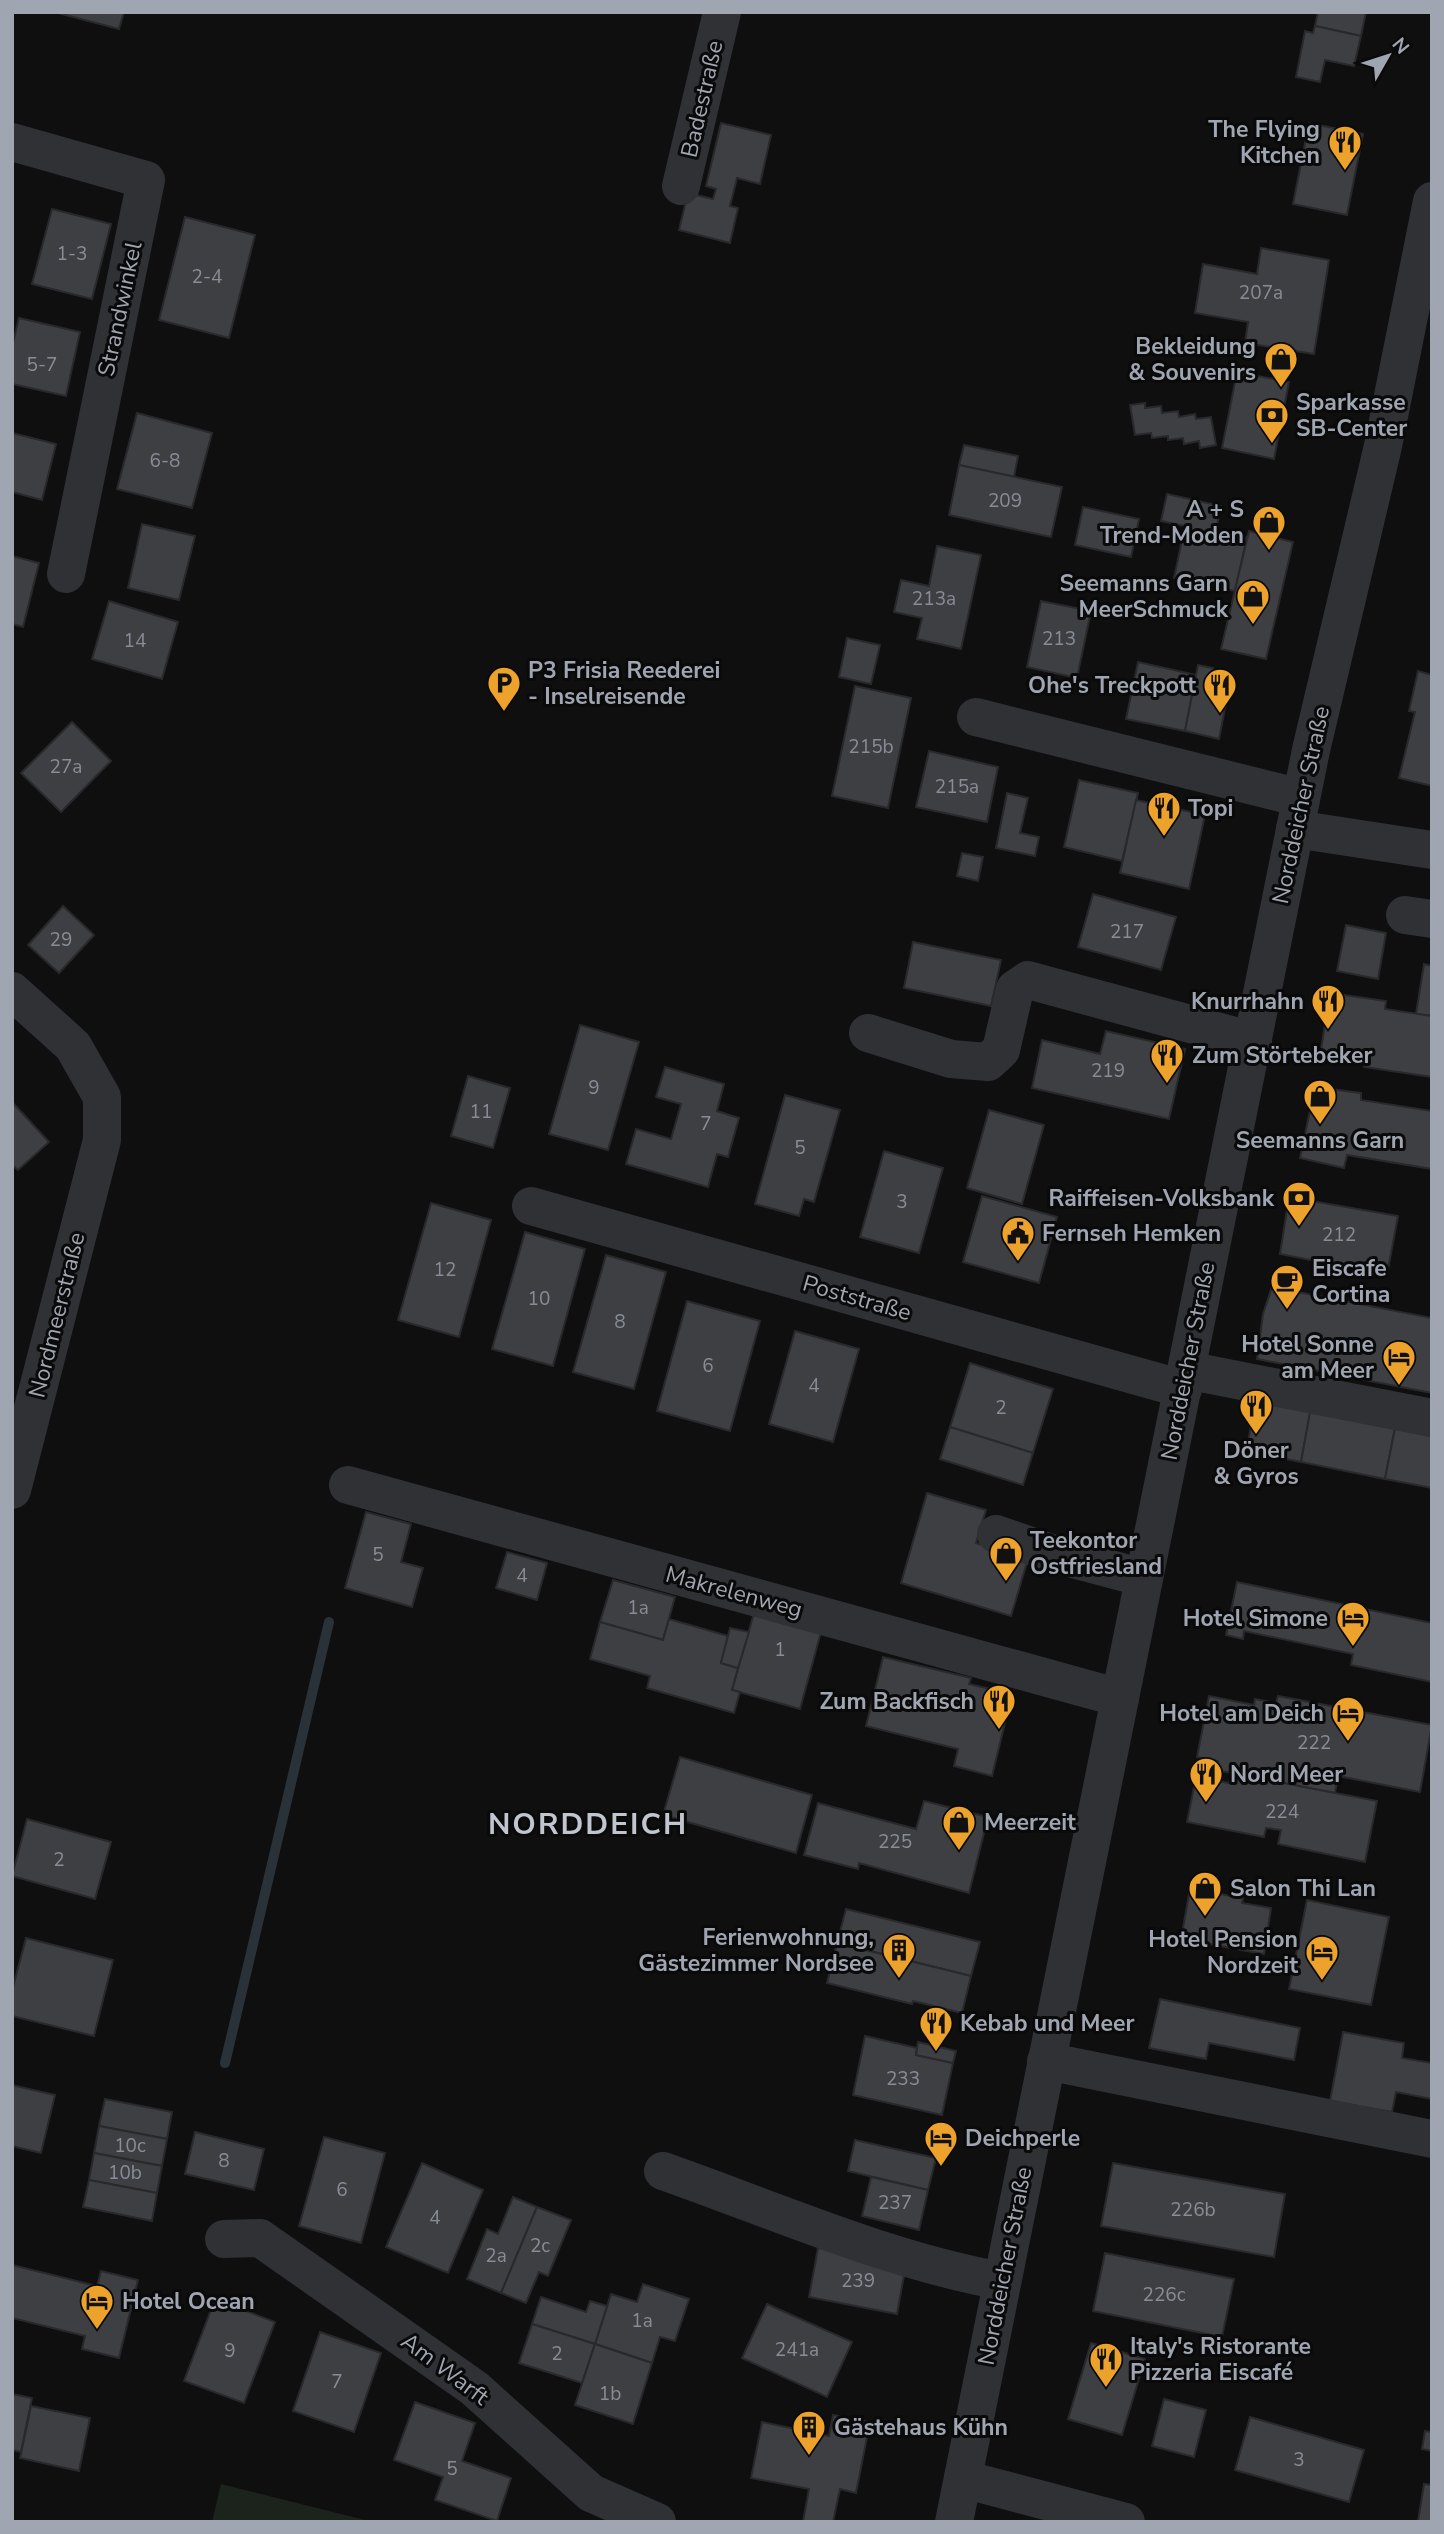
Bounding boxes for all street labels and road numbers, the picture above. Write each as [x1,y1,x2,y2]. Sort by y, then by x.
street label: Badestraße [674,38,730,160]
street label: Strandwinkel [91,239,149,379]
street label: Norddeicher Straße [1265,703,1337,907]
street label: Nordmeerstraße [21,1229,93,1401]
street label: Norddeicher Straße [1154,1259,1222,1463]
street label: Poststraße [799,1268,915,1328]
street label: Makrelenweg [662,1559,806,1625]
street label: Norddeicher Straße [971,2164,1039,2368]
street label: Am Warft [395,2326,496,2413]

